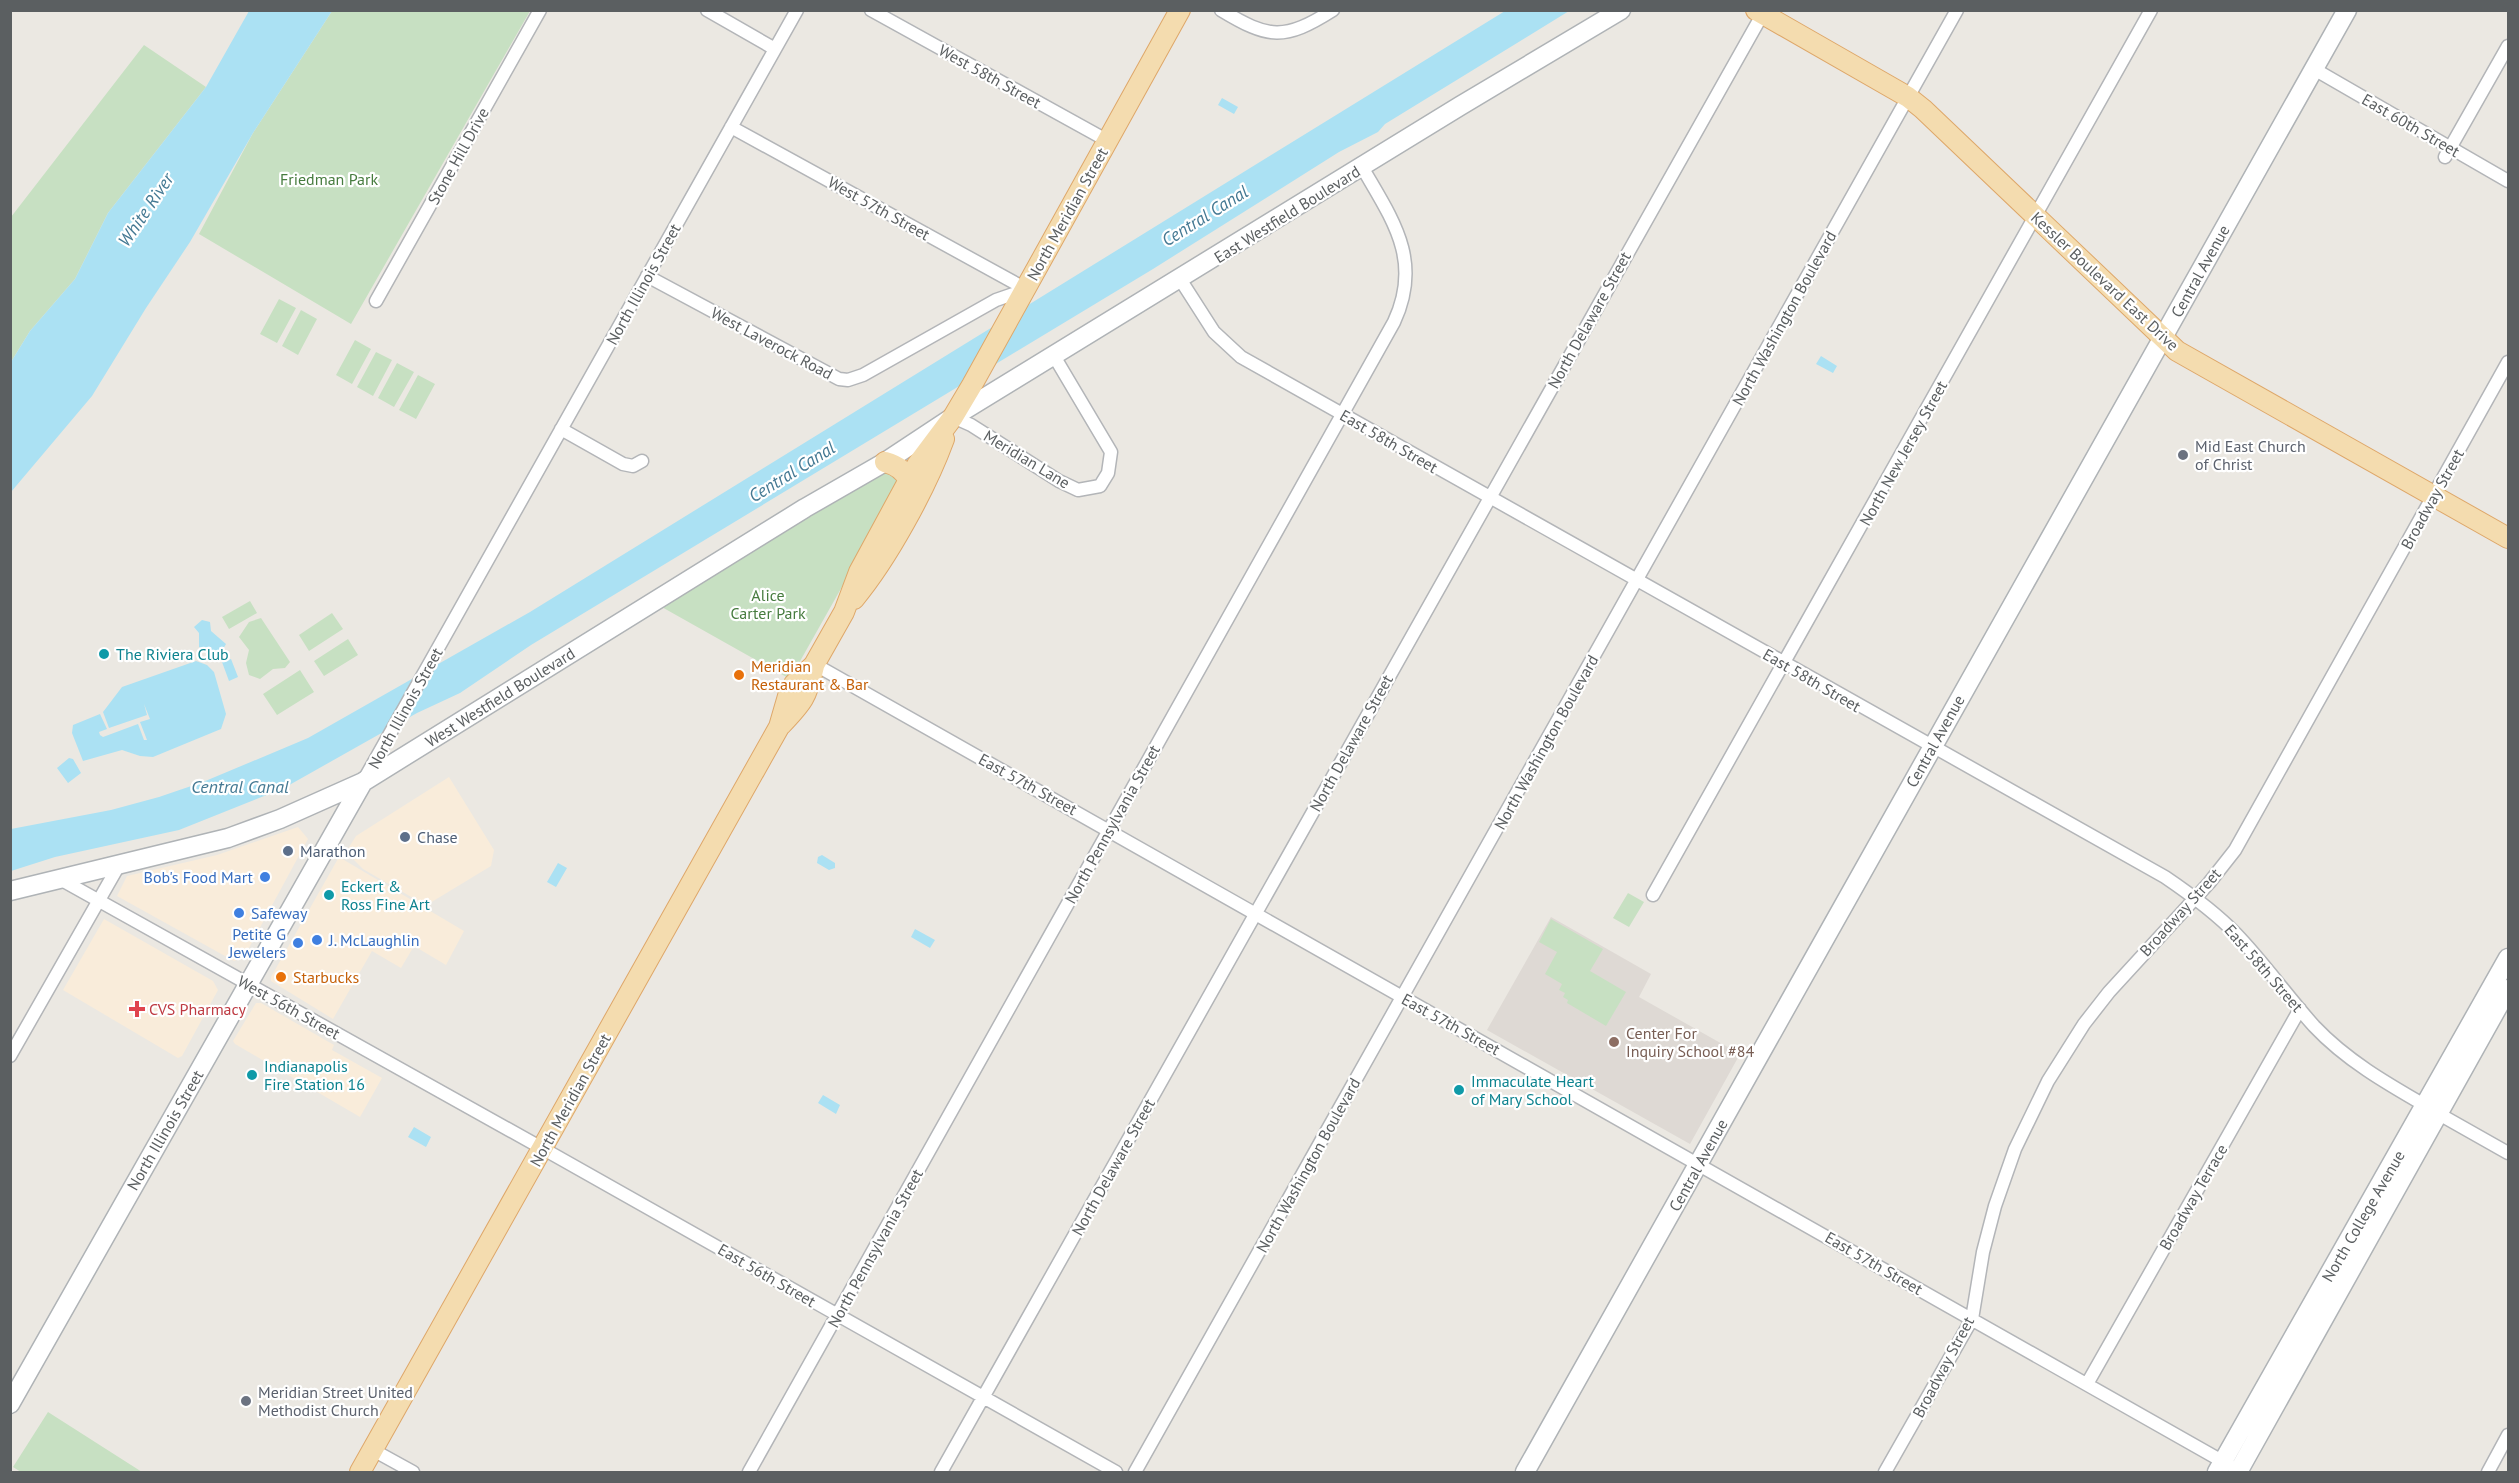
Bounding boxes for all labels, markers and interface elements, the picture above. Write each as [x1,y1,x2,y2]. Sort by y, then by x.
street label: West 58th Street [935,40,1045,113]
street label: East 60th Street [2358,89,2464,161]
street label: Stone Hill Drive [423,104,493,208]
street label: North Meridian Street [1022,144,1112,284]
street label: East Westfield Boulevard [1210,161,1364,267]
water label: White River [113,168,179,251]
park label: Friedman Park [280,169,378,189]
street label: West 57th Street [825,172,934,245]
water label: Central Canal [1157,180,1252,251]
street label: Kessler Boulevard East Drive [2027,207,2183,355]
street label: North Illinois Street [601,219,685,348]
street label: Central Avenue [2166,221,2234,321]
street label: North Washington Boulevard [1728,227,1840,409]
street label: North Delaware Street [1543,248,1635,392]
street label: West Laverock Road [708,302,836,384]
street label: North New Jersey Street [1855,376,1951,529]
street label: East 58th Street [1336,405,1442,477]
street label: Meridian Lane [980,425,1074,493]
water label: Central Canal [744,436,839,507]
place label: Mid East Church of Christ [2195,436,2306,474]
street label: Broadway Street [2396,445,2468,553]
marker: Mid East Church of Christ [2176,448,2190,462]
park label: Alice Carter Park [730,585,806,623]
street label: North Illinois Street [363,643,447,772]
street label: West Westfield Boulevard [421,643,579,751]
place label: The Riviera Club [116,644,229,664]
street label: East 58th Street [1759,644,1865,716]
marker: The Riviera Club [97,647,111,661]
street label: North Washington Boulevard [1490,651,1602,833]
place label: Meridian Restaurant & Bar [751,656,869,694]
marker: Meridian Restaurant & Bar [732,668,746,682]
street label: North Delaware Street [1305,671,1397,815]
street label: Central Avenue [1901,691,1969,791]
street label: North Pennsylvania Street [1060,741,1164,907]
street label: East 57th Street [975,749,1081,820]
water label: Central Canal [191,775,289,798]
place label: Chase [417,827,458,847]
marker: Chase [398,830,412,844]
place label: Marathon [300,841,365,861]
marker: Marathon [281,844,295,858]
street label: Broadway Street [2135,863,2225,960]
place label: Bob's Food Mart [144,867,254,887]
marker: Bob's Food Mart [258,870,272,884]
place label: Eckert & Ross Fine Art [341,876,431,914]
marker: Eckert & Ross Fine Art [322,888,336,902]
place label: Safeway [251,903,308,923]
marker: Safeway [232,906,246,920]
street label: East 58th Street [2220,920,2308,1016]
place label: Petite G Jewelers [228,924,286,962]
place label: J. McLaughlin [328,930,420,950]
marker: J. McLaughlin [310,933,324,947]
marker: Petite G Jewelers [291,936,305,950]
place label: Starbucks [293,967,359,987]
marker: Starbucks [274,970,288,984]
street label: West 56th Street [234,971,344,1044]
street label: East 57th Street [1398,989,1504,1060]
place label: CVS Pharmacy [149,999,247,1019]
marker: CVS Pharmacy [130,1002,144,1016]
place label: Center For Inquiry School #84 [1626,1023,1755,1061]
street label: North Meridian Street [525,1030,615,1170]
marker: Center For Inquiry School #84 [1607,1035,1621,1049]
place label: Indianapolis Fire Station 16 [264,1056,365,1094]
street label: North Illinois Street [122,1066,208,1194]
marker: Indianapolis Fire Station 16 [245,1068,259,1082]
place label: Immaculate Heart of Mary School [1471,1071,1594,1109]
street label: North Washington Boulevard [1252,1074,1364,1256]
marker: Immaculate Heart of Mary School [1452,1083,1466,1097]
street label: North Delaware Street [1067,1095,1159,1239]
street label: Central Avenue [1664,1115,1732,1215]
street label: Broadway Terrace [2155,1140,2231,1254]
street label: North College Avenue [2317,1147,2409,1285]
street label: North Pennsylvania Street [823,1165,927,1331]
street label: East 57th Street [1822,1227,1927,1299]
street label: East 56th Street [714,1239,820,1311]
street label: Broadway Street [1908,1313,1978,1421]
place label: Meridian Street United Methodist Church [258,1382,413,1420]
marker: Meridian Street United Methodist Church [239,1394,253,1408]

